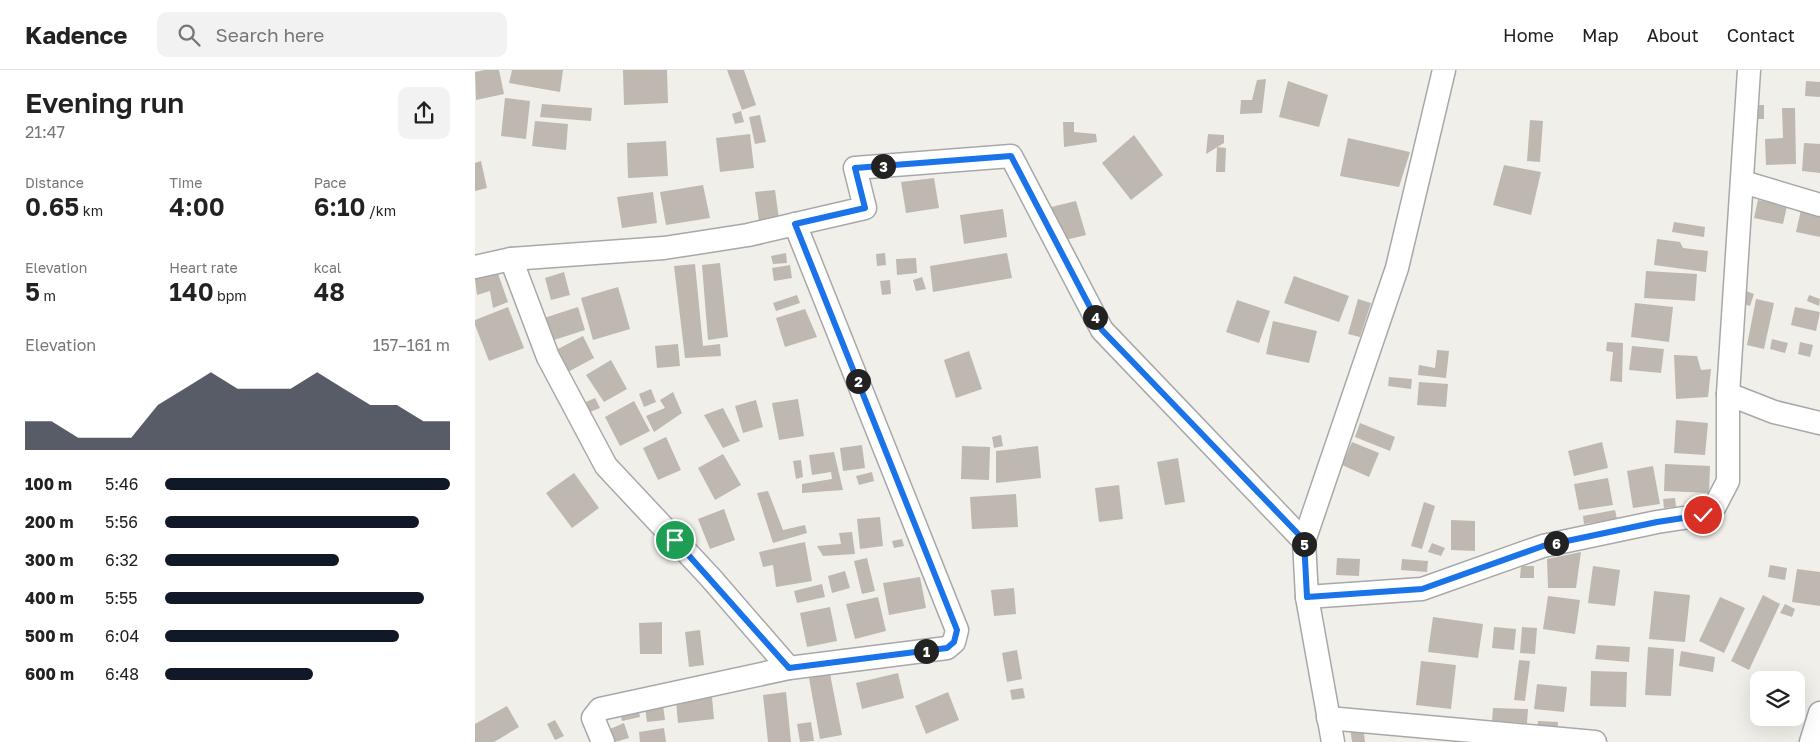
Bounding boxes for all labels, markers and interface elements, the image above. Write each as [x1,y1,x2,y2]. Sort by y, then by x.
search box [157,12,507,57]
text: Kadence [25,20,127,49]
icon: search [175,21,203,49]
text: Search here [215,23,324,46]
text: Home [1503,24,1554,46]
text: Map [1582,24,1619,46]
text: About [1647,24,1699,46]
text: Contact [1727,24,1795,46]
text: Evening run [25,86,184,119]
button: share [398,87,450,139]
text: 21:47 [25,122,65,142]
pin: 3 [871,154,895,178]
text: 3 [879,158,888,175]
text: Distance [25,174,84,191]
text: Time [169,174,202,191]
text: Pace [314,174,346,191]
text: 0.65 [25,191,79,222]
text: 4:00 [169,191,225,222]
text: 6:10 [314,191,366,222]
text: km [79,202,103,219]
text: /km [366,202,396,219]
text: Elevation [25,259,87,276]
text: Heart rate [169,259,238,276]
text: kcal [314,259,341,276]
text: 5 [25,276,40,307]
text: 140 [169,276,214,307]
text: 48 [314,276,345,307]
text: m [40,287,56,304]
text: bpm [214,287,247,304]
pin: 4 [1083,304,1107,330]
text: 4 [1091,309,1100,326]
text: Elevation [25,335,96,355]
text: 157–161 m [373,335,450,355]
pin: 2 [845,368,871,394]
text: 2 [854,373,863,390]
text: 100 m [25,474,72,494]
text: 5:46 [105,474,139,494]
pin [1682,494,1724,536]
icon: check [1689,501,1717,529]
text: 200 m [25,512,74,532]
text: 5:56 [105,512,138,532]
pin [654,519,696,561]
icon: arrive [661,526,689,554]
pin: 6 [1543,530,1569,556]
pin: 5 [1291,532,1317,556]
text: 6 [1552,535,1561,552]
text: 5 [1300,536,1309,553]
text: 300 m [25,550,74,570]
text: 6:32 [105,550,138,570]
text: 400 m [25,588,74,608]
text: 5:55 [105,588,138,608]
text: 500 m [25,626,74,646]
text: 6:04 [105,626,139,646]
pin: 1 [913,638,939,664]
text: 1 [923,643,930,660]
text: 600 m [25,664,74,684]
text: 6:48 [105,664,139,684]
map controls [1750,671,1805,726]
button: layers [1750,671,1805,726]

